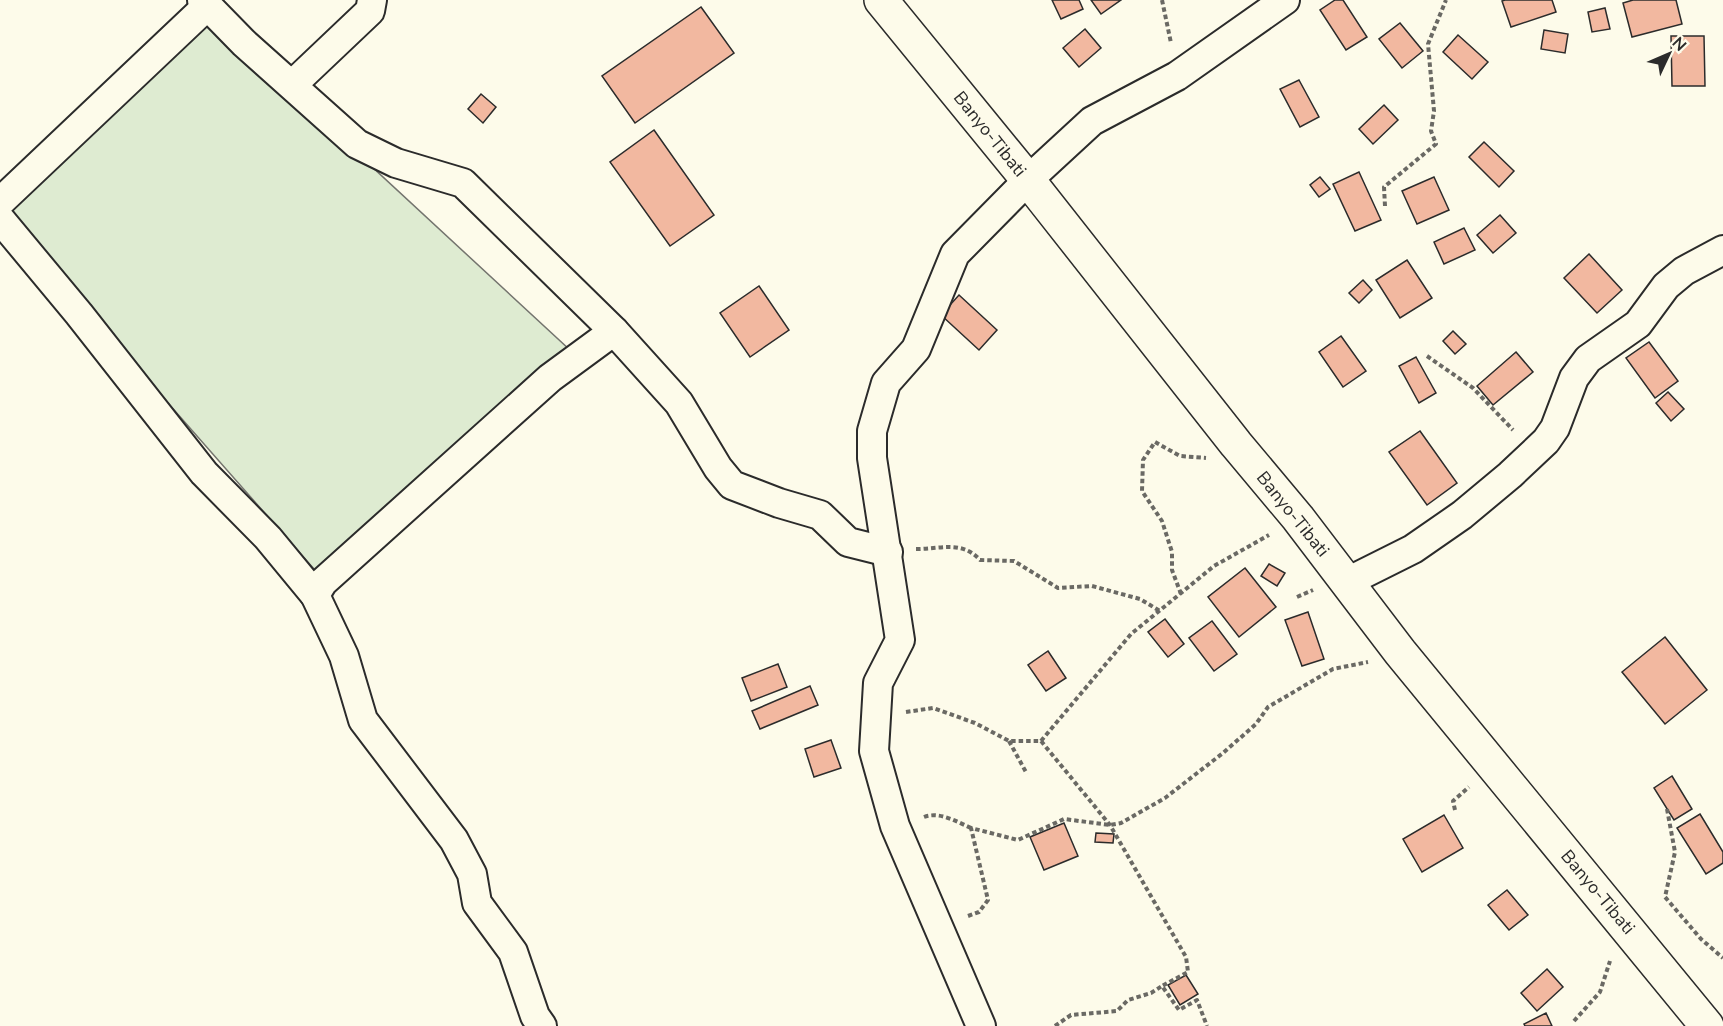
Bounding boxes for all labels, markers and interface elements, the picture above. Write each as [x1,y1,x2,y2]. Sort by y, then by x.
north arrow [1639,24,1699,84]
text: N [1667,32,1691,56]
street label: Banyo-Tibati [948,86,1032,182]
street label: Banyo-Tibati [1251,466,1335,562]
street label: Banyo-Tibati [1556,845,1640,939]

